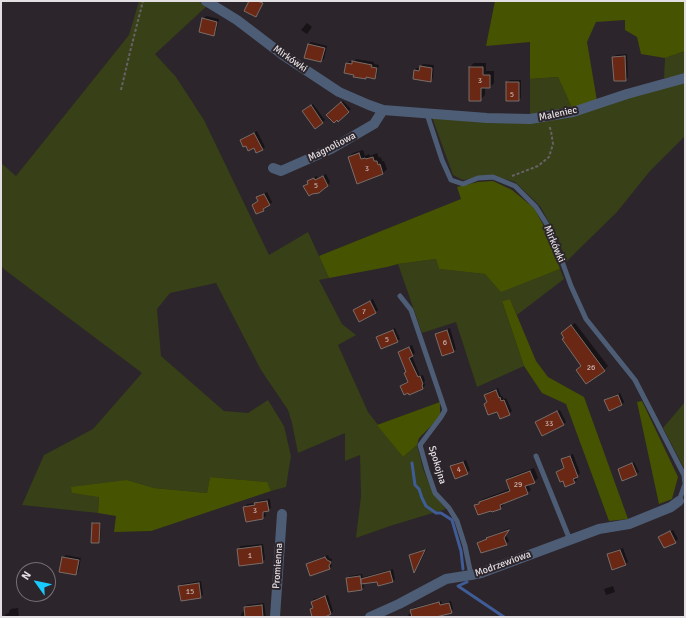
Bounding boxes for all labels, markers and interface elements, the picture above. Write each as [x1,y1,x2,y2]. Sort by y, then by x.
street label: Mirkówki [270,43,310,75]
house number: 3 [478,76,482,86]
house number: 5 [510,90,514,100]
street label: Maleniec [538,104,578,124]
street label: Magnoliowa [306,130,358,164]
house number: 3 [365,164,369,174]
house number: 5 [314,181,318,191]
street label: Mirkówki [541,224,567,264]
house number: 7 [362,307,366,317]
house number: 5 [385,335,389,345]
house number: 6 [443,338,447,348]
house number: 26 [587,363,595,373]
house number: 33 [545,419,553,429]
street label: Spokojna [426,444,448,486]
house number: 4 [457,465,461,475]
house number: 29 [514,480,522,490]
house number: 3 [253,506,257,516]
street label: Promienna [270,543,286,589]
street label: Modrzewiowa [473,548,533,580]
house number: 1 [248,551,252,561]
north arrow [16,562,56,602]
text: N [19,569,34,582]
house number: 15 [186,587,194,597]

